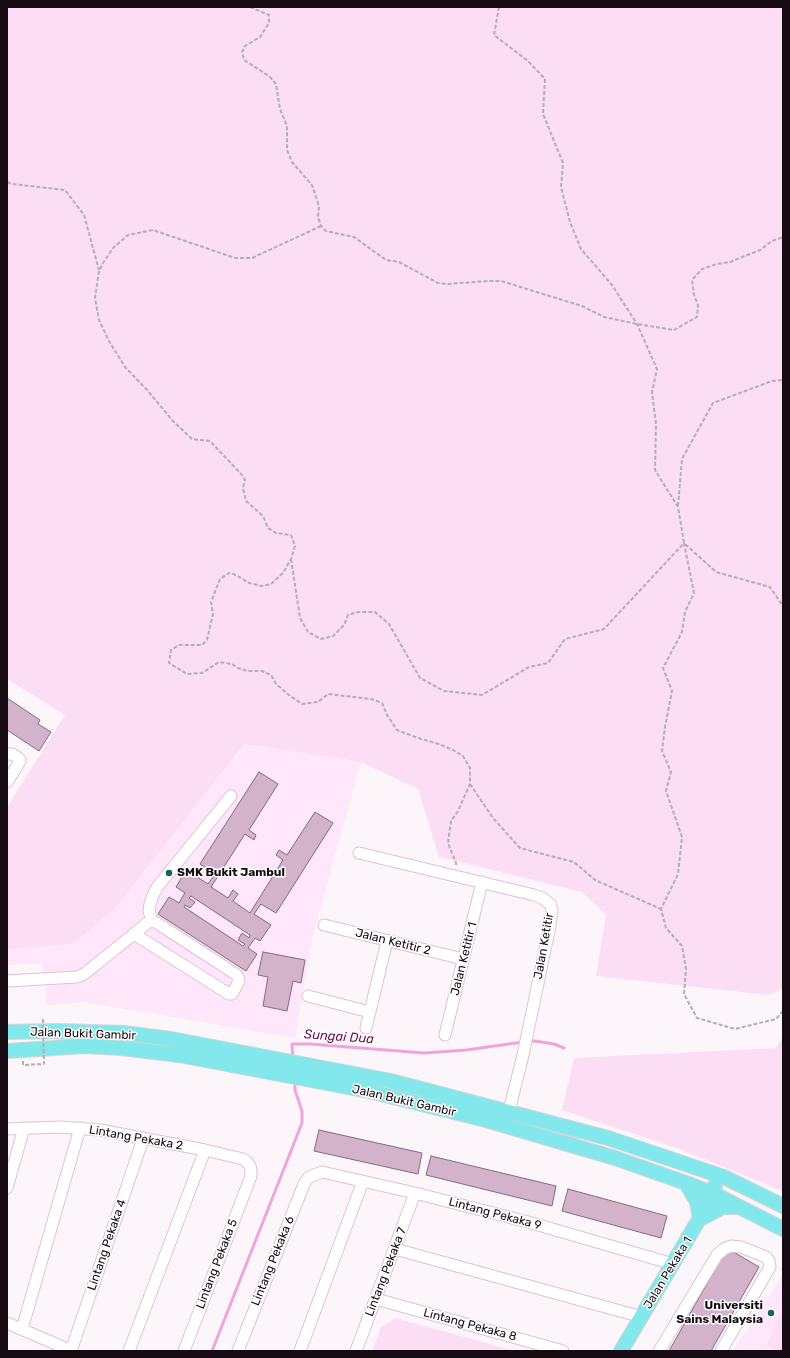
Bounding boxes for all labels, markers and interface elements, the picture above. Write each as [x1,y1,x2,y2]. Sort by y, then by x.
place label: SMK Bukit Jambul [177,866,285,880]
marker: SMK Bukit Jambul [164,868,174,878]
street label: Jalan Ketitir [531,912,557,980]
street label: Jalan Ketitir 1 [448,921,480,997]
street label: Jalan Ketitir 2 [354,926,432,958]
street label: Jalan Bukit Gambir [30,1025,136,1043]
water label: Sungai Dua [304,1027,374,1047]
street label: Jalan Bukit Gambir [351,1082,457,1120]
street label: Lintang Pekaka 2 [88,1123,184,1153]
street label: Lintang Pekaka 9 [447,1195,543,1233]
street label: Lintang Pekaka 4 [85,1197,129,1293]
street label: Lintang Pekaka 6 [248,1214,298,1308]
street label: Lintang Pekaka 5 [193,1217,241,1311]
street label: Lintang Pekaka 7 [362,1225,410,1319]
street label: Jalan Pekaka 1 [641,1234,695,1312]
place label: Universiti Sains Malaysia [676,1299,763,1327]
street label: Lintang Pekaka 8 [422,1306,518,1344]
marker: Universiti Sains Malaysia [766,1308,776,1318]

